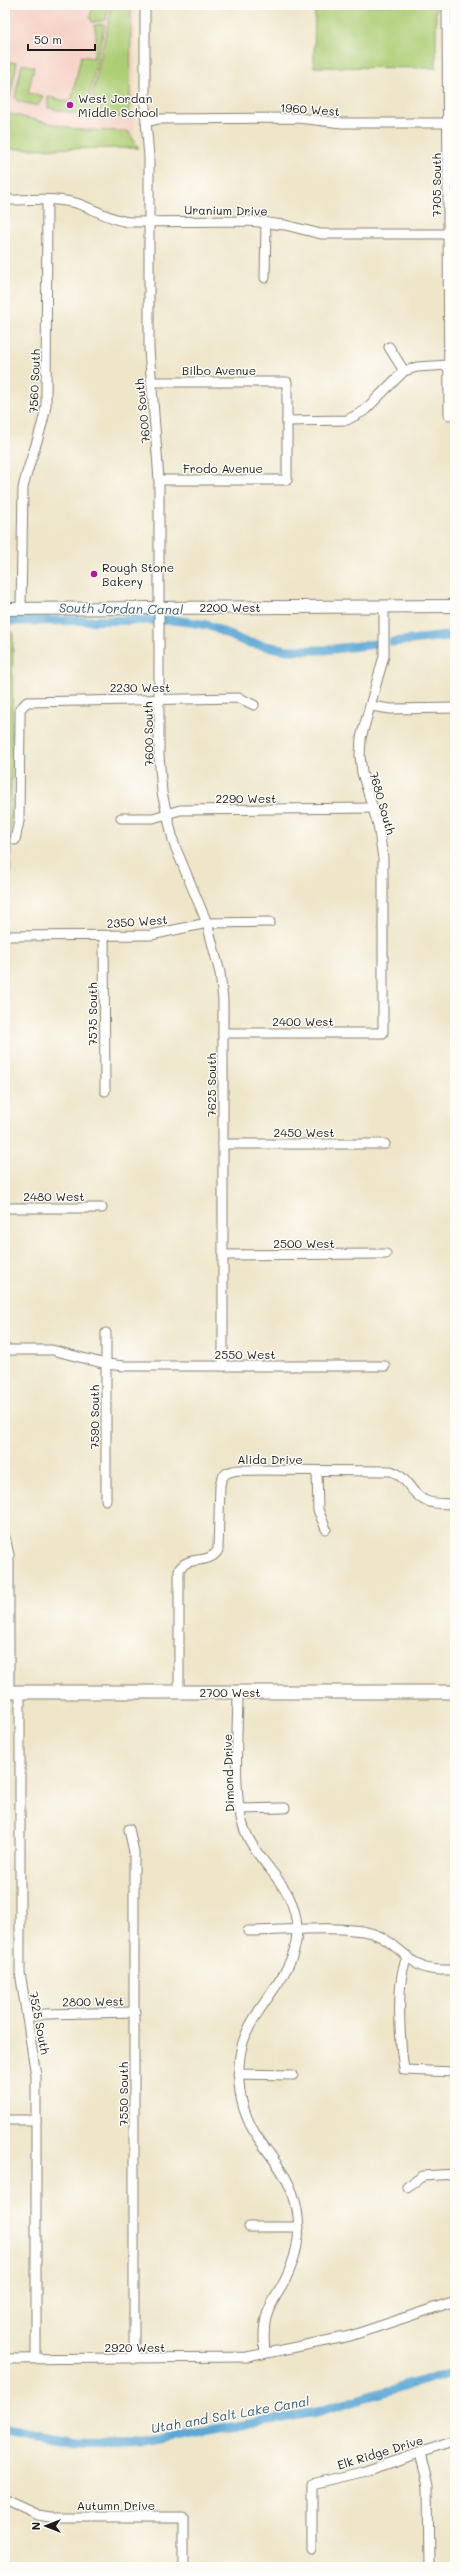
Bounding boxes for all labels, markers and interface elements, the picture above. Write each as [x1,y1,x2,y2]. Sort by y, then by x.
scale bar [28,26,95,52]
text: 50 m [34,31,62,47]
place label: West Jordan Middle School [78,90,159,120]
street label: 1960 West [279,99,341,119]
marker: West Jordan Middle School [65,100,75,110]
street label: 7705 South [428,153,444,217]
street label: Uranium Drive [184,201,268,219]
street label: 7560 South [25,348,43,414]
street label: Bilbo Avenue [182,362,256,378]
street label: 7600 South [131,378,153,444]
street label: Frodo Avenue [183,460,263,476]
place label: Rough Stone Bakery [102,559,174,589]
marker: Rough Stone Bakery [89,569,99,579]
water label: South Jordan Canal [59,598,184,618]
street label: 2200 West [199,599,261,615]
street label: 2230 West [110,679,170,695]
street label: 7600 South [139,701,157,767]
street label: 7680 South [366,770,400,837]
street label: 2290 West [216,790,276,806]
street label: 2350 West [106,911,168,931]
street label: 7575 South [84,982,100,1046]
street label: 2400 West [272,1013,334,1029]
street label: 7625 South [203,1053,219,1117]
street label: 2450 West [273,1124,335,1140]
street label: 2480 West [23,1188,85,1204]
street label: 2500 West [273,1235,335,1251]
street label: 2550 West [215,1346,276,1362]
street label: 7590 South [86,1385,102,1449]
street label: Alida Drive [237,1451,303,1467]
street label: 2700 West [199,1684,261,1700]
street label: Dimond Drive [219,1734,237,1812]
street label: 7525 South [26,1990,54,2056]
street label: 2800 West [62,1992,124,2010]
street label: 7550 South [115,2062,131,2126]
street label: 2920 West [105,2339,165,2355]
water label: Utah and Salt Lake Canal [150,2392,311,2436]
street label: Elk Ridge Drive [335,2431,425,2473]
street label: Autumn Drive [77,2497,155,2513]
north arrow [26,2506,66,2546]
text: N [28,2522,43,2530]

